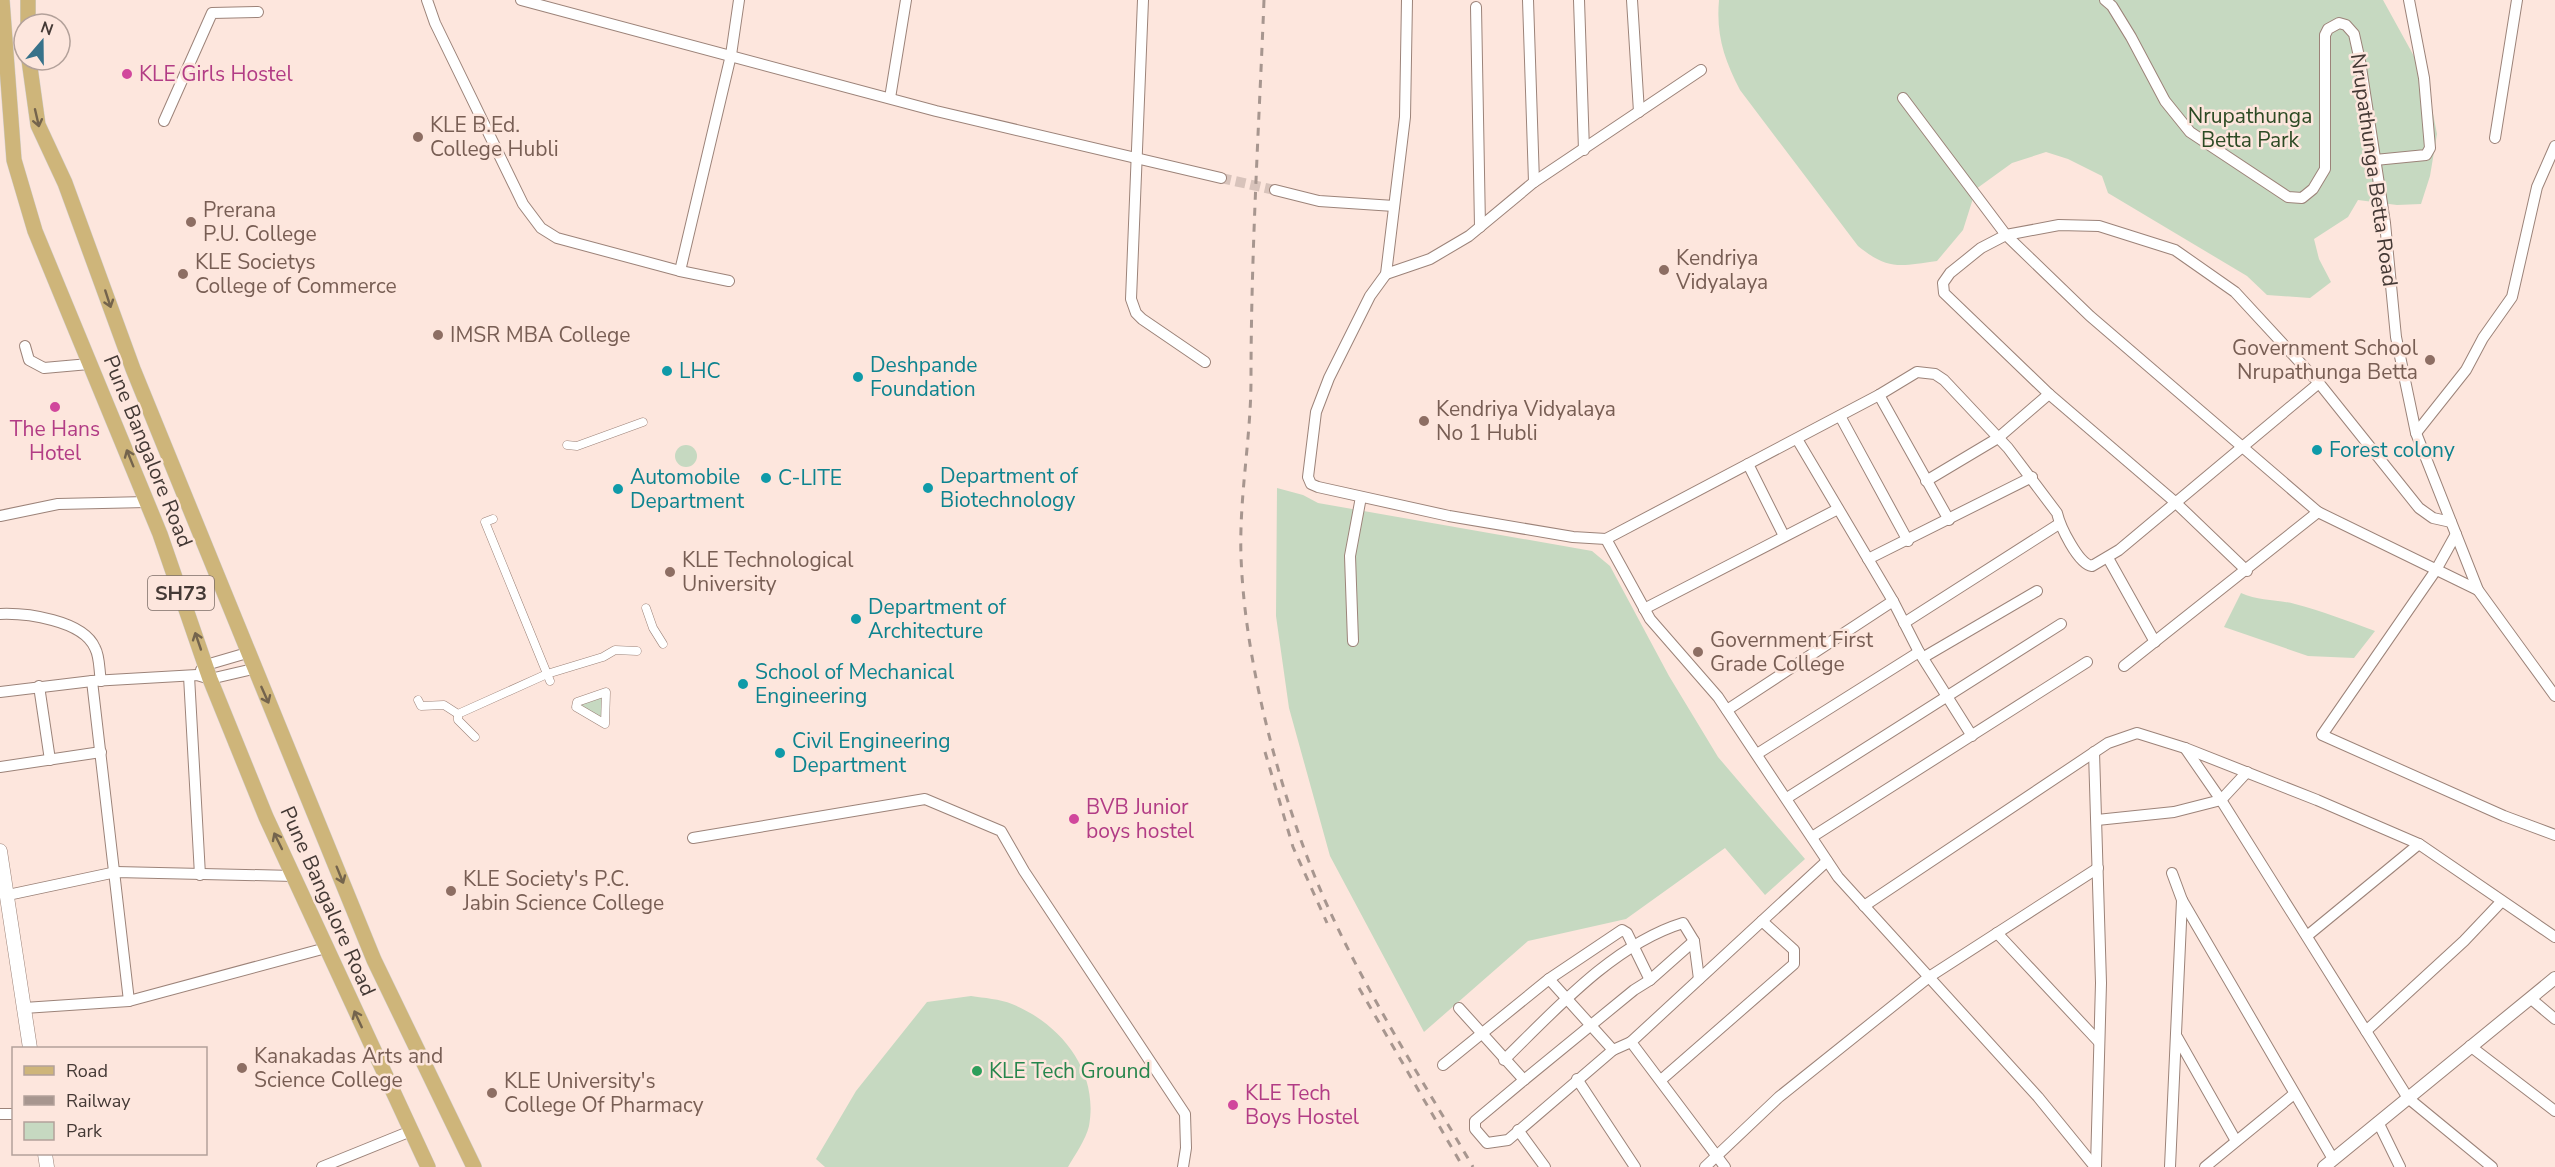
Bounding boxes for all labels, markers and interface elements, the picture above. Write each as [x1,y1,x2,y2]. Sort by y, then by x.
north arrow [12,12,72,72]
text: N [37,16,56,41]
street label: Nrupathunga Betta Road [2344,52,2404,288]
place label: KLE Girls Hostel [139,60,293,88]
marker: KLE Girls Hostel [120,67,134,81]
park label: Nrupathunga Betta Park [2188,102,2312,154]
one-way arrow [32,108,43,127]
place label: KLE B.Ed. College Hubli [430,111,559,163]
marker: KLE B.Ed. College Hubli [411,130,425,144]
place label: Prerana P.U. College [203,196,317,248]
marker: Prerana P.U. College [184,215,198,229]
place label: Kendriya Vidyalaya [1675,244,1768,296]
place label: KLE Societys College of Commerce [195,248,397,300]
marker: Kendriya Vidyalaya [1657,263,1671,277]
marker: KLE Societys College of Commerce [176,267,190,281]
one-way arrow [104,289,115,308]
place label: IMSR MBA College [450,321,630,349]
marker: IMSR MBA College [431,328,445,342]
place label: Government School Nrupathunga Betta [2232,334,2419,386]
street label: Pune Bangalore Road [97,351,199,551]
place label: Deshpande Foundation [870,351,978,403]
marker: Government School Nrupathunga Betta [2423,353,2437,367]
place label: LHC [679,357,721,385]
marker: LHC [660,364,674,378]
marker: Deshpande Foundation [851,370,865,384]
place label: Kendriya Vidyalaya No 1 Hubli [1436,395,1616,447]
marker: The Hans Hotel [48,400,62,414]
marker: Kendriya Vidyalaya No 1 Hubli [1417,414,1431,428]
place label: The Hans Hotel [10,415,100,467]
place label: Forest colony [2329,436,2455,464]
marker: Forest colony [2310,443,2324,457]
one-way arrow [124,450,135,468]
place label: Department of Biotechnology [940,462,1079,514]
place label: Automobile Department [630,463,745,515]
place label: C-LITE [778,464,842,492]
marker: C-LITE [759,471,773,485]
marker: Department of Biotechnology [921,481,935,495]
marker: Automobile Department [611,482,625,496]
place label: KLE Technological University [682,546,854,598]
marker: KLE Technological University [663,565,677,579]
road number: SH73 [148,576,214,610]
place label: Department of Architecture [868,593,1007,645]
marker: Department of Architecture [849,612,863,626]
place label: Government First Grade College [1710,626,1874,678]
one-way arrow [191,632,202,651]
marker: Government First Grade College [1691,645,1705,659]
place label: School of Mechanical Engineering [755,658,955,710]
marker: School of Mechanical Engineering [736,677,750,691]
one-way arrow [260,685,271,704]
place label: Civil Engineering Department [792,727,951,779]
marker: Civil Engineering Department [773,746,787,760]
place label: BVB Junior boys hostel [1086,793,1195,845]
street label: Pune Bangalore Road [274,802,382,1000]
marker: BVB Junior boys hostel [1067,812,1081,826]
one-way arrow [271,833,283,851]
one-way arrow [335,865,346,884]
place label: KLE Society's P.C. Jabin Science College [462,865,664,917]
marker: KLE Society's P.C. Jabin Science College [444,884,458,898]
one-way arrow [352,1010,363,1028]
place label: Kanakadas Arts and Science College [254,1042,443,1094]
legend [12,1047,207,1155]
place label: KLE Tech Ground [989,1057,1151,1085]
text: Road [66,1059,108,1083]
marker: Kanakadas Arts and Science College [235,1061,249,1075]
marker: KLE Tech Ground [970,1064,984,1078]
place label: KLE University's College Of Pharmacy [504,1067,704,1119]
place label: KLE Tech Boys Hostel [1245,1079,1360,1131]
marker: KLE University's College Of Pharmacy [485,1086,499,1100]
text: Railway [66,1089,131,1113]
marker: KLE Tech Boys Hostel [1226,1098,1240,1112]
text: Park [66,1119,103,1143]

